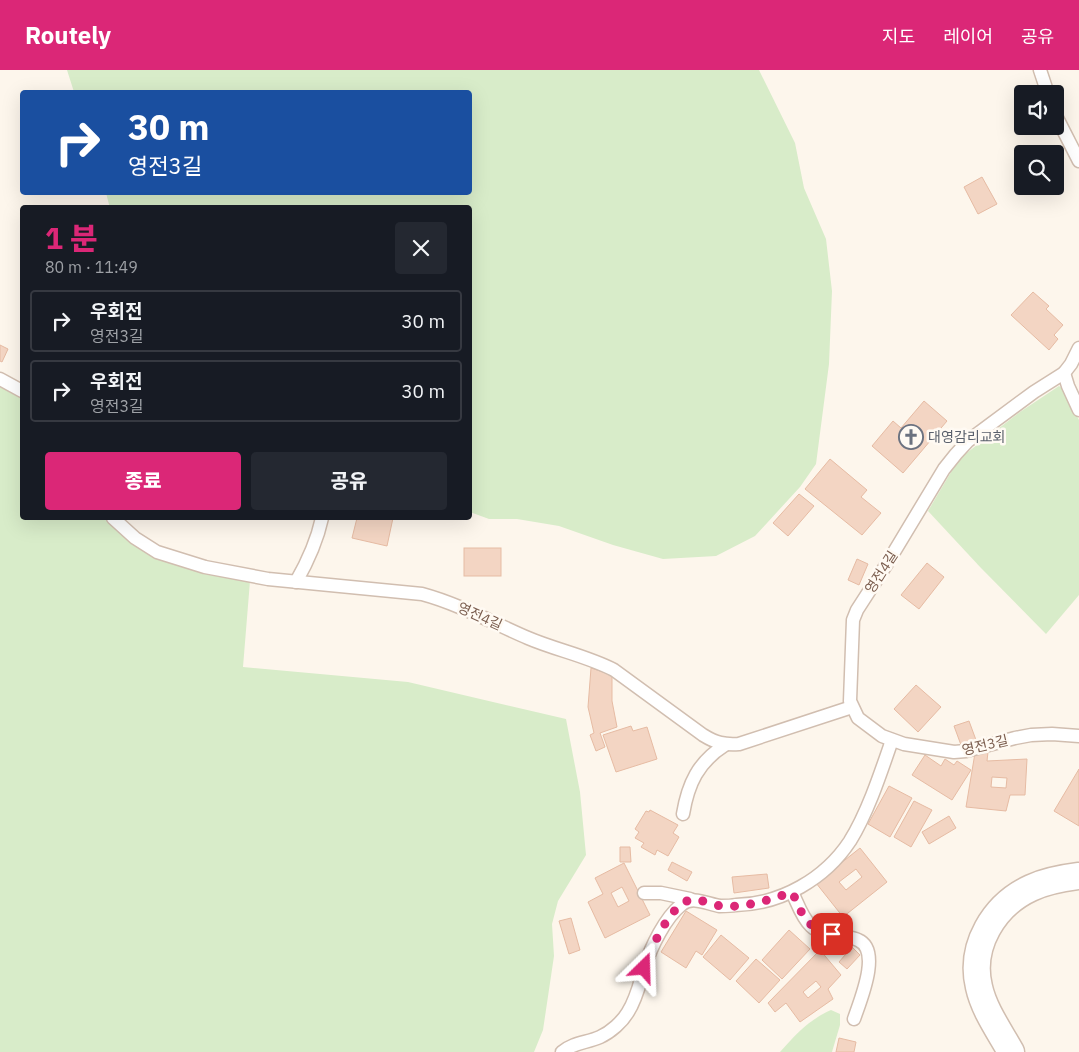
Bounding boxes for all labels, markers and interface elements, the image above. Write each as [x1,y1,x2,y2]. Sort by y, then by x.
text: Routely [25,19,111,51]
text: 지도 [882,25,915,48]
text: 레이어 [943,25,993,48]
text: 공유 [1021,25,1054,48]
map controls [1014,85,1064,195]
button: sound [1014,85,1064,135]
text: 30 m [128,104,210,150]
icon: right [45,110,110,175]
button: search [1014,145,1064,195]
text: 영전3길 [128,151,202,180]
text: 1 분 [45,218,98,257]
button: close [395,222,447,274]
text: 80 m · 11:49 [45,257,138,277]
text: 우회전 [90,299,142,323]
icon: right [47,307,75,335]
text: 30 m [401,309,445,333]
text: 영전3길 [90,326,144,346]
text: 우회전 [90,369,142,393]
icon: right [47,377,75,405]
text: 30 m [401,379,445,403]
text: 영전3길 [90,396,144,416]
church icon: 대영감리교회 [898,424,924,450]
place label: 대영감리교회 [928,428,1005,446]
button: 종료 [45,452,241,510]
button: 공유 [251,452,447,510]
street label: 영전4길 [861,547,901,597]
street label: 영전4길 [455,598,505,634]
street label: 영전3길 [960,731,1010,759]
pin [811,913,853,955]
icon: arrive [818,920,846,948]
position arrow [617,941,669,993]

